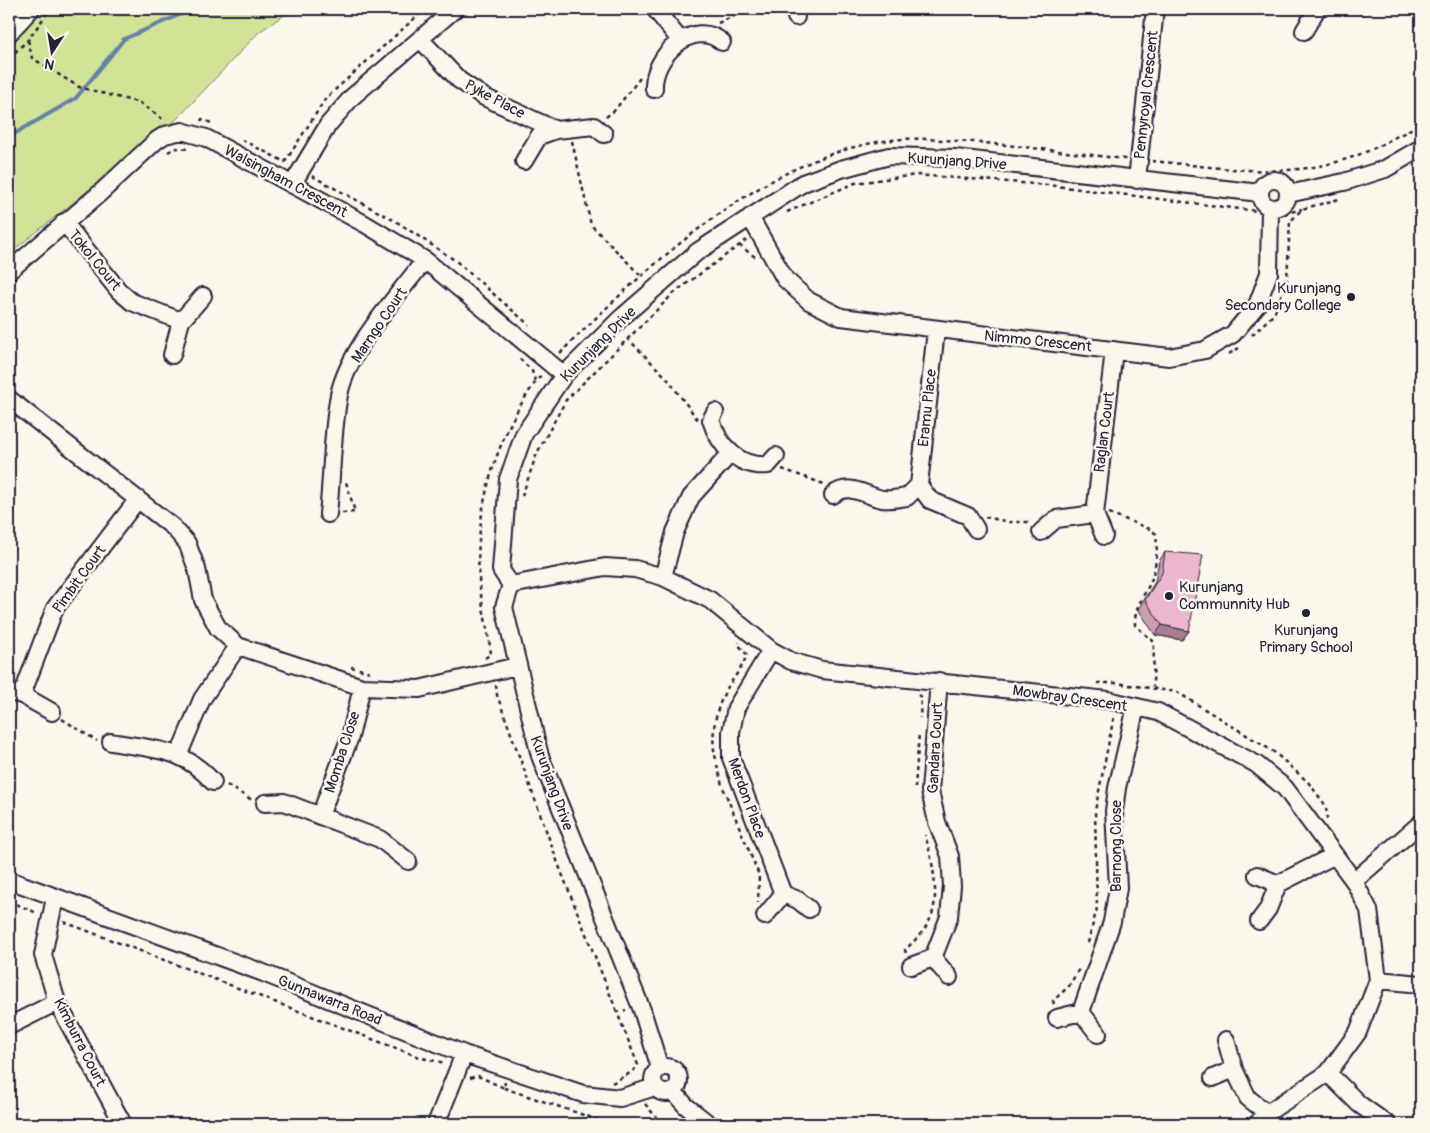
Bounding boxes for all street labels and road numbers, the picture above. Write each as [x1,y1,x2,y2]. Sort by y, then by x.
street label: Pennyroyal Crescent [1130,29,1163,160]
street label: Pyke Place [461,76,529,123]
street label: Walsingham Crescent [221,141,351,222]
street label: Kurunjang Drive [907,149,1008,174]
street label: Tokol Court [64,226,126,295]
street label: Marngo Court [347,283,412,367]
street label: Kurunjang Drive [557,302,641,386]
street label: Nimmo Crescent [983,326,1094,357]
street label: Eramu Place [914,368,941,448]
street label: Raglan Court [1090,390,1119,474]
street label: Pimbit Court [48,541,111,617]
street label: Mowbray Crescent [1011,681,1129,716]
street label: Gandara Court [924,701,947,794]
street label: Momba Close [320,709,365,795]
street label: Kurunjang Drive [526,733,578,834]
street label: Merdon Place [723,756,770,841]
street label: Barnong Close [1107,800,1126,892]
street label: Gunnawarra Road [275,971,385,1030]
street label: Kimburra Court [49,995,110,1091]

